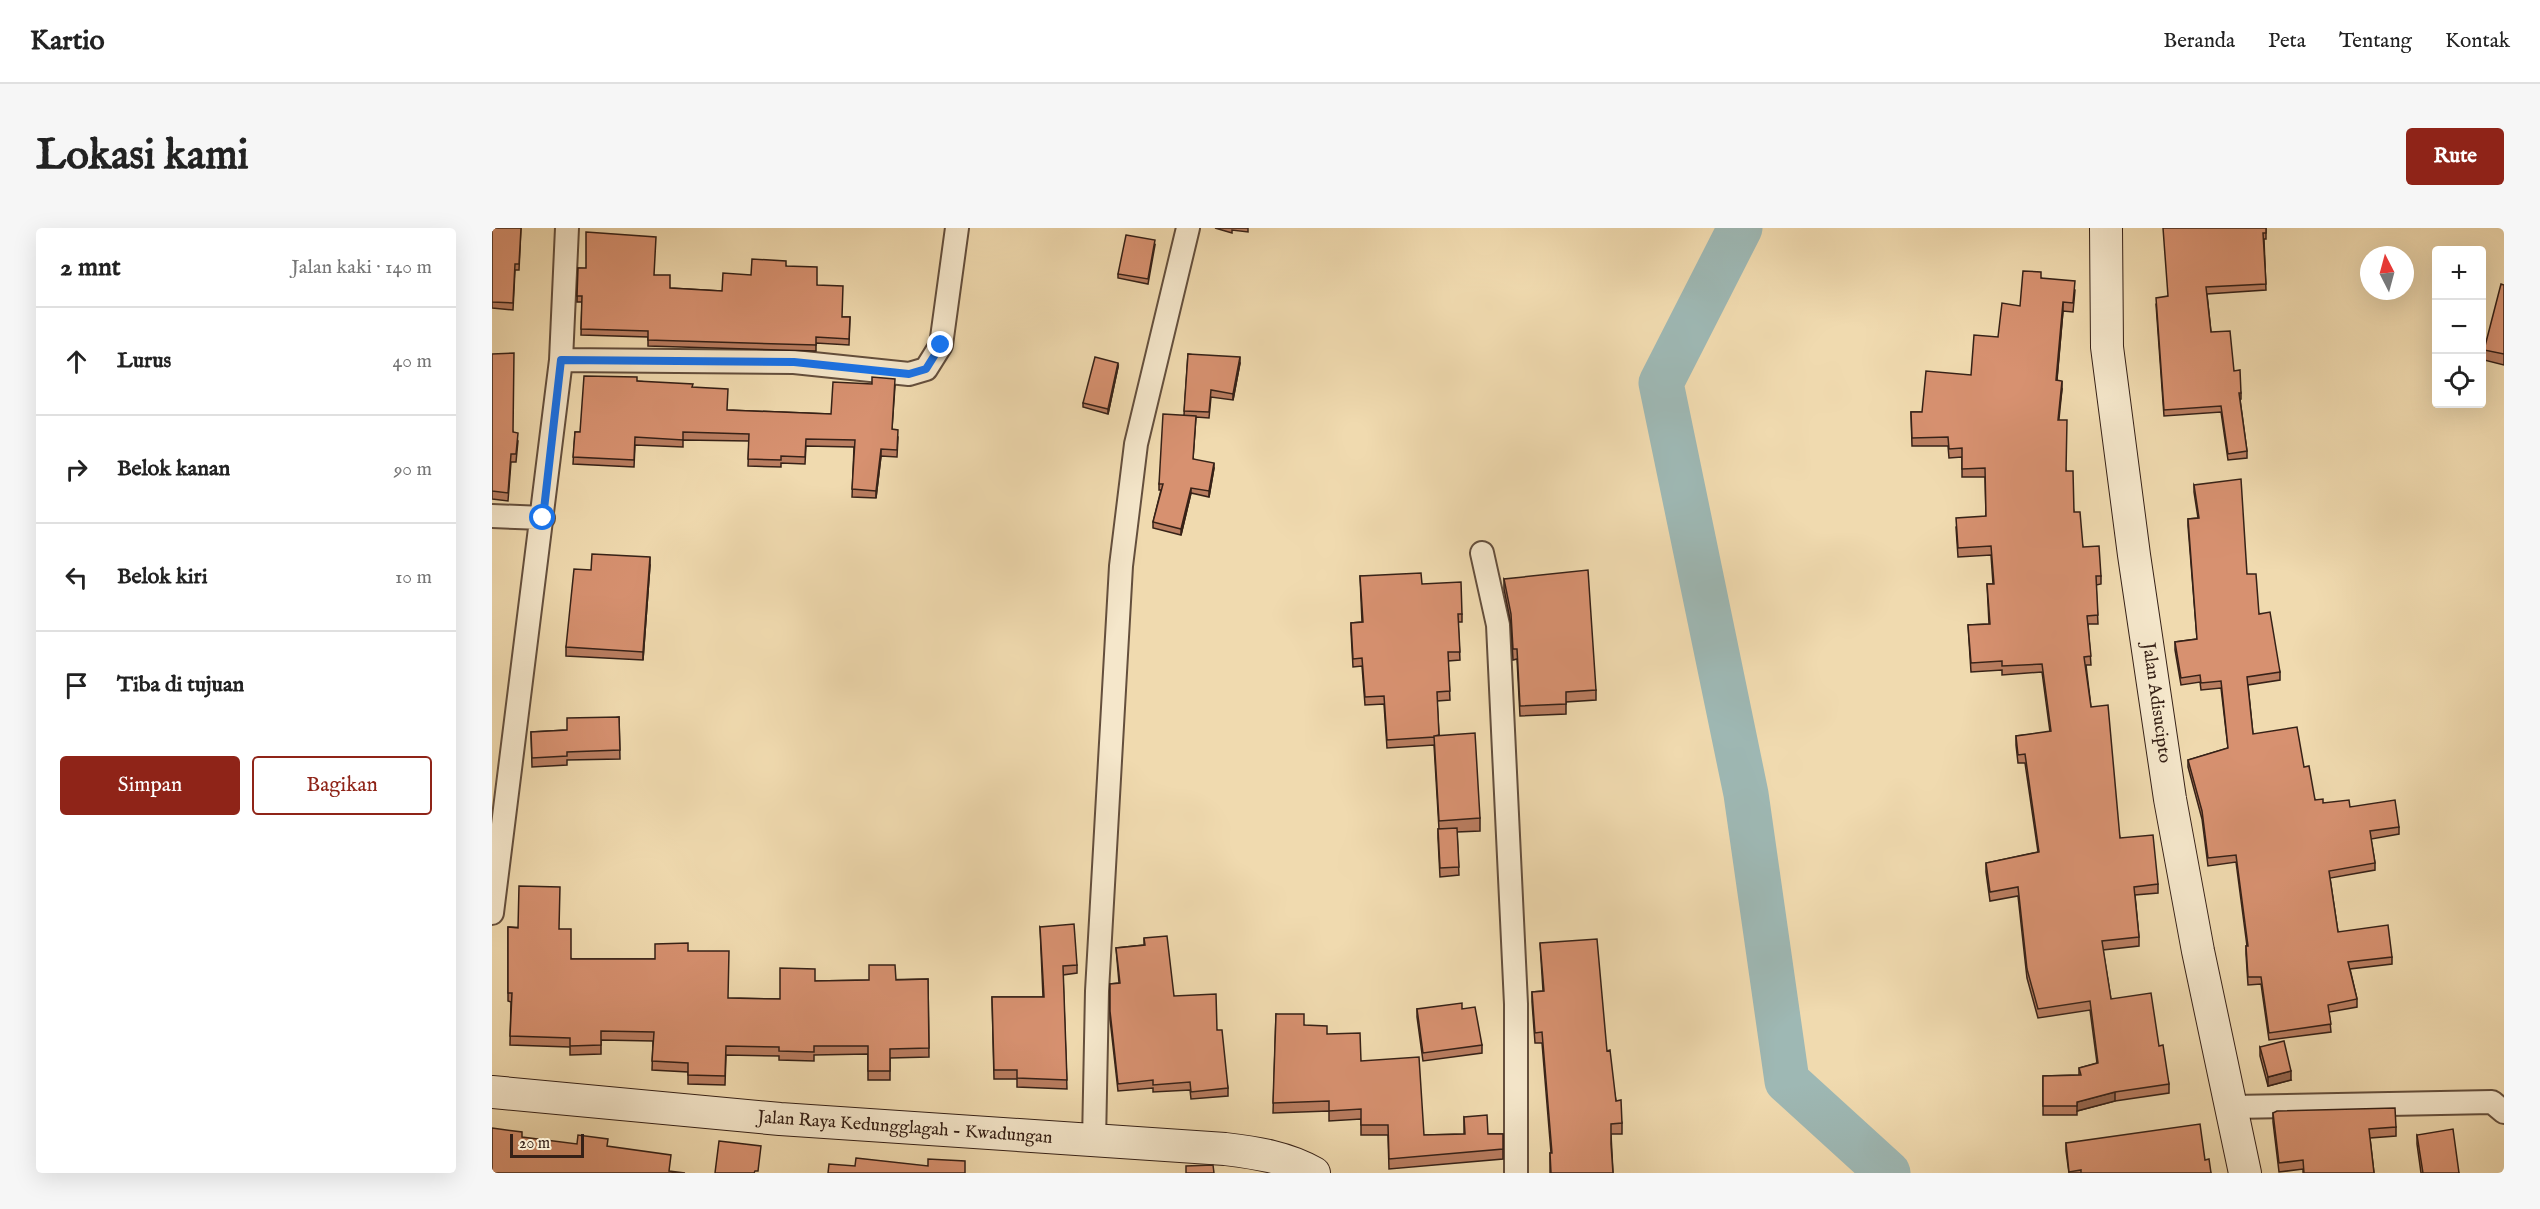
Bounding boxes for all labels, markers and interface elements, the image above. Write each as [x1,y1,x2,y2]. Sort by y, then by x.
text: Kartio [30,24,105,59]
text: Beranda [2163,28,2235,55]
text: Peta [2268,28,2306,55]
text: Tentang [2339,28,2412,55]
text: Kontak [2445,28,2510,55]
button: Rute [2406,128,2504,185]
text: Lokasi kami [36,130,249,183]
north arrow [2360,246,2414,300]
map controls [2432,246,2486,408]
button: + [2432,246,2486,300]
text: 2 mnt [60,251,121,284]
text: Jalan kaki · 140 m [291,255,432,280]
button: − [2432,300,2486,354]
route end [927,331,953,357]
icon: ahead [60,345,93,378]
text: Lurus [117,347,171,375]
text: 40 m [393,349,432,374]
button: locate [2432,354,2486,408]
icon: right [60,453,93,486]
text: Belok kanan [117,455,230,483]
text: 90 m [394,457,432,482]
route start [529,504,555,530]
icon: left [60,561,93,594]
text: Belok kiri [117,563,208,591]
text: 10 m [395,565,432,590]
street label: Jalan Adisucipto [2136,639,2176,765]
icon: arrive [60,669,93,702]
text: Tiba di tujuan [117,671,244,699]
button: Simpan [60,756,240,815]
button: Bagikan [252,756,432,815]
street label: Jalan Raya Kedungglagah - Kwadungan [755,1106,1054,1150]
scale bar [510,1131,584,1158]
text: 20 m [519,1134,550,1154]

